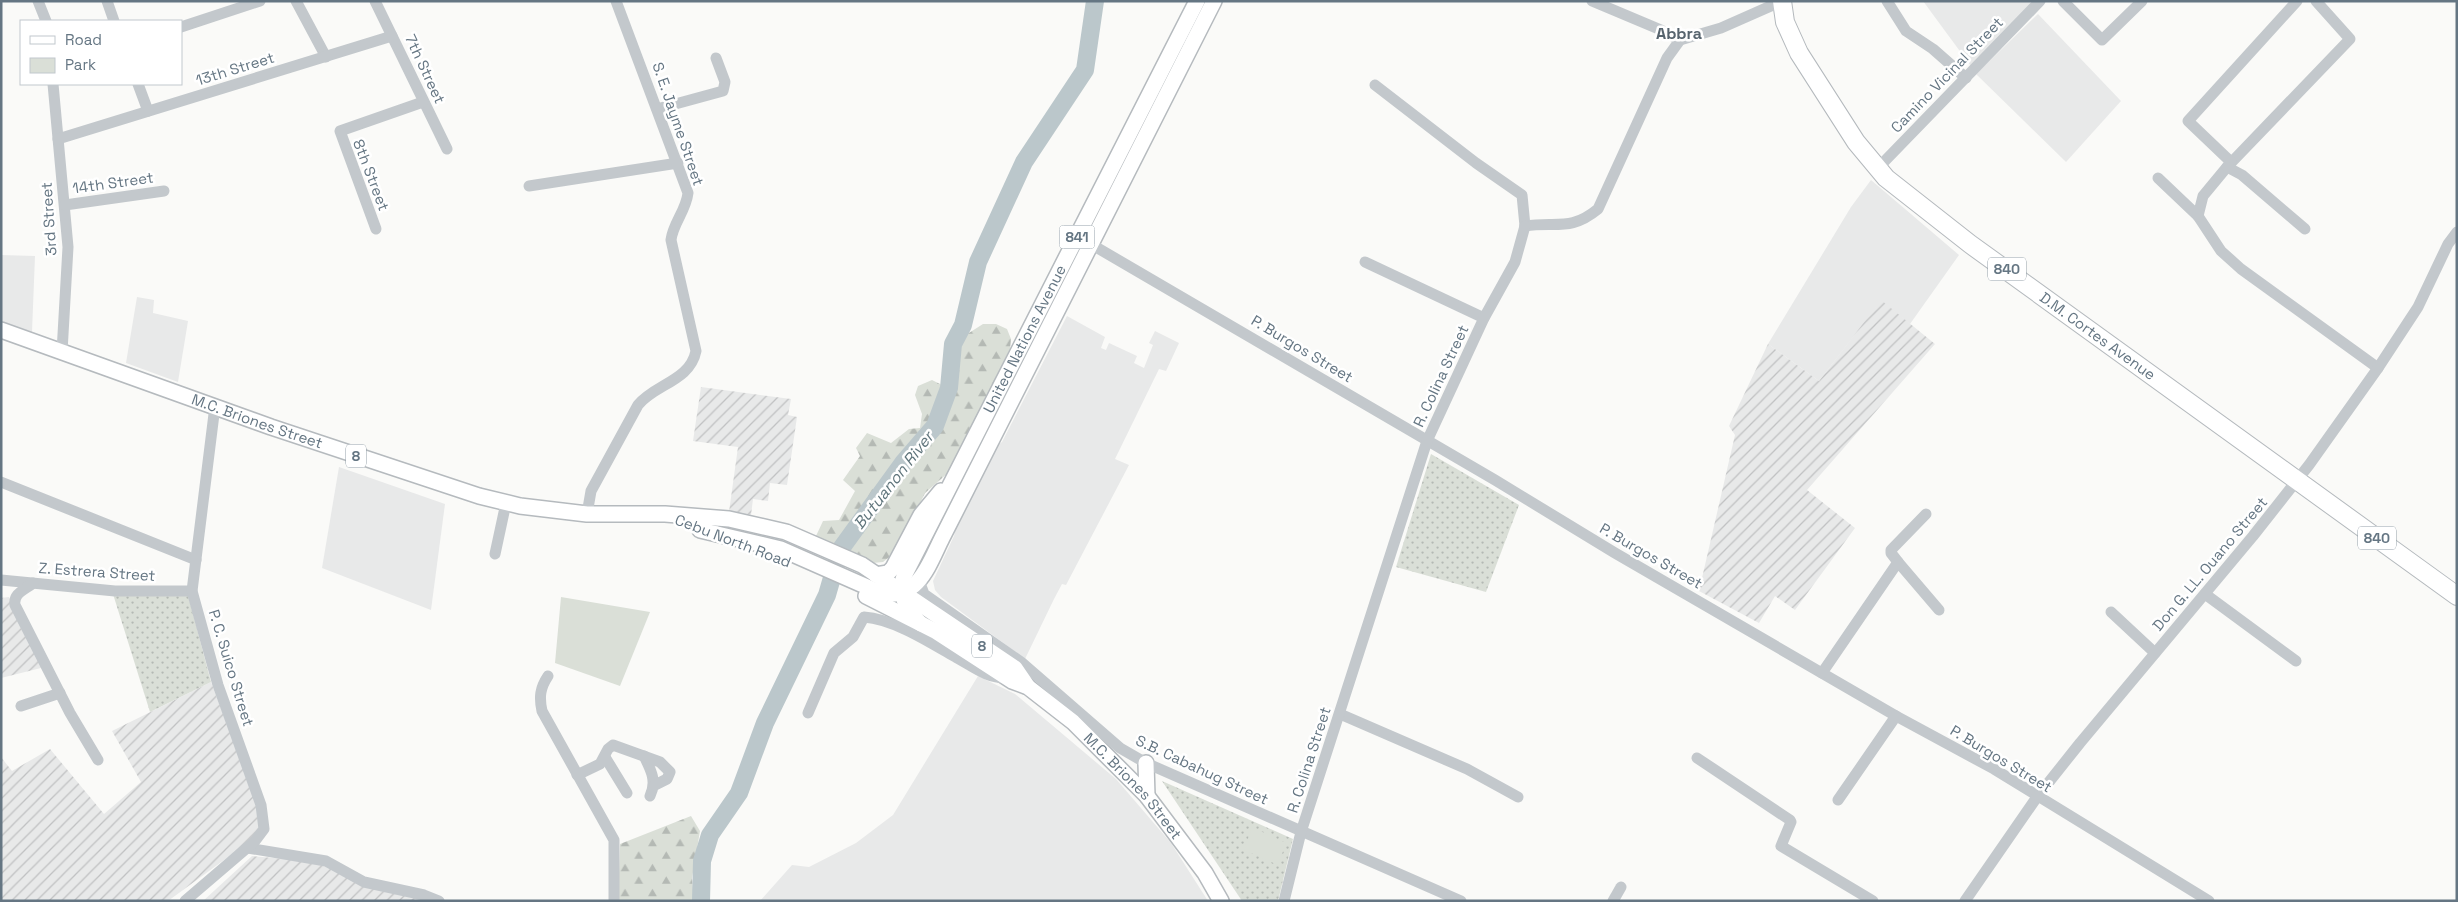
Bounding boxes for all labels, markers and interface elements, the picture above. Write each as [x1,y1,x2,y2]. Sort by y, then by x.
street label: Camino Vicinal Street [1886,13,2007,137]
legend [20,20,182,85]
district label: Abbra [1656,23,1702,44]
text: Road [65,30,102,49]
street label: 7th Street [401,31,450,107]
street label: 13th Street [193,48,277,89]
text: Park [65,55,96,74]
street label: S. E. Jayme Street [648,59,709,188]
street label: 8th Street [349,136,394,213]
street label: 14th Street [71,167,155,198]
street label: 3rd Street [36,181,61,257]
road number: 841 [1060,226,1094,248]
road number: 840 [1988,258,2026,280]
street label: United Nations Avenue [979,261,1070,416]
street label: D.M. Cortes Avenue [2036,288,2160,384]
street label: P. Burgos Street [1248,311,1357,387]
street label: R. Colina Street [1409,322,1473,430]
street label: M.C. Briones Street [189,389,325,453]
water label: Butuanon River [849,426,939,533]
road number: 8 [346,444,366,468]
street label: Don G. LL. Ouano Street [2148,493,2271,634]
street label: Cebu North Road [672,510,794,571]
street label: P. Burgos Street [1596,518,1706,593]
road number: 840 [2358,526,2396,550]
street label: Z. Estrera Street [38,558,156,585]
street label: P. C. Suico Street [205,607,258,729]
road number: 8 [972,634,992,658]
street label: R. Colina Street [1282,704,1335,815]
street label: P. Burgos Street [1947,721,2056,797]
street label: M.C. Briones Street [1080,728,1186,843]
street label: S.B. Cabahug Street [1133,730,1272,809]

